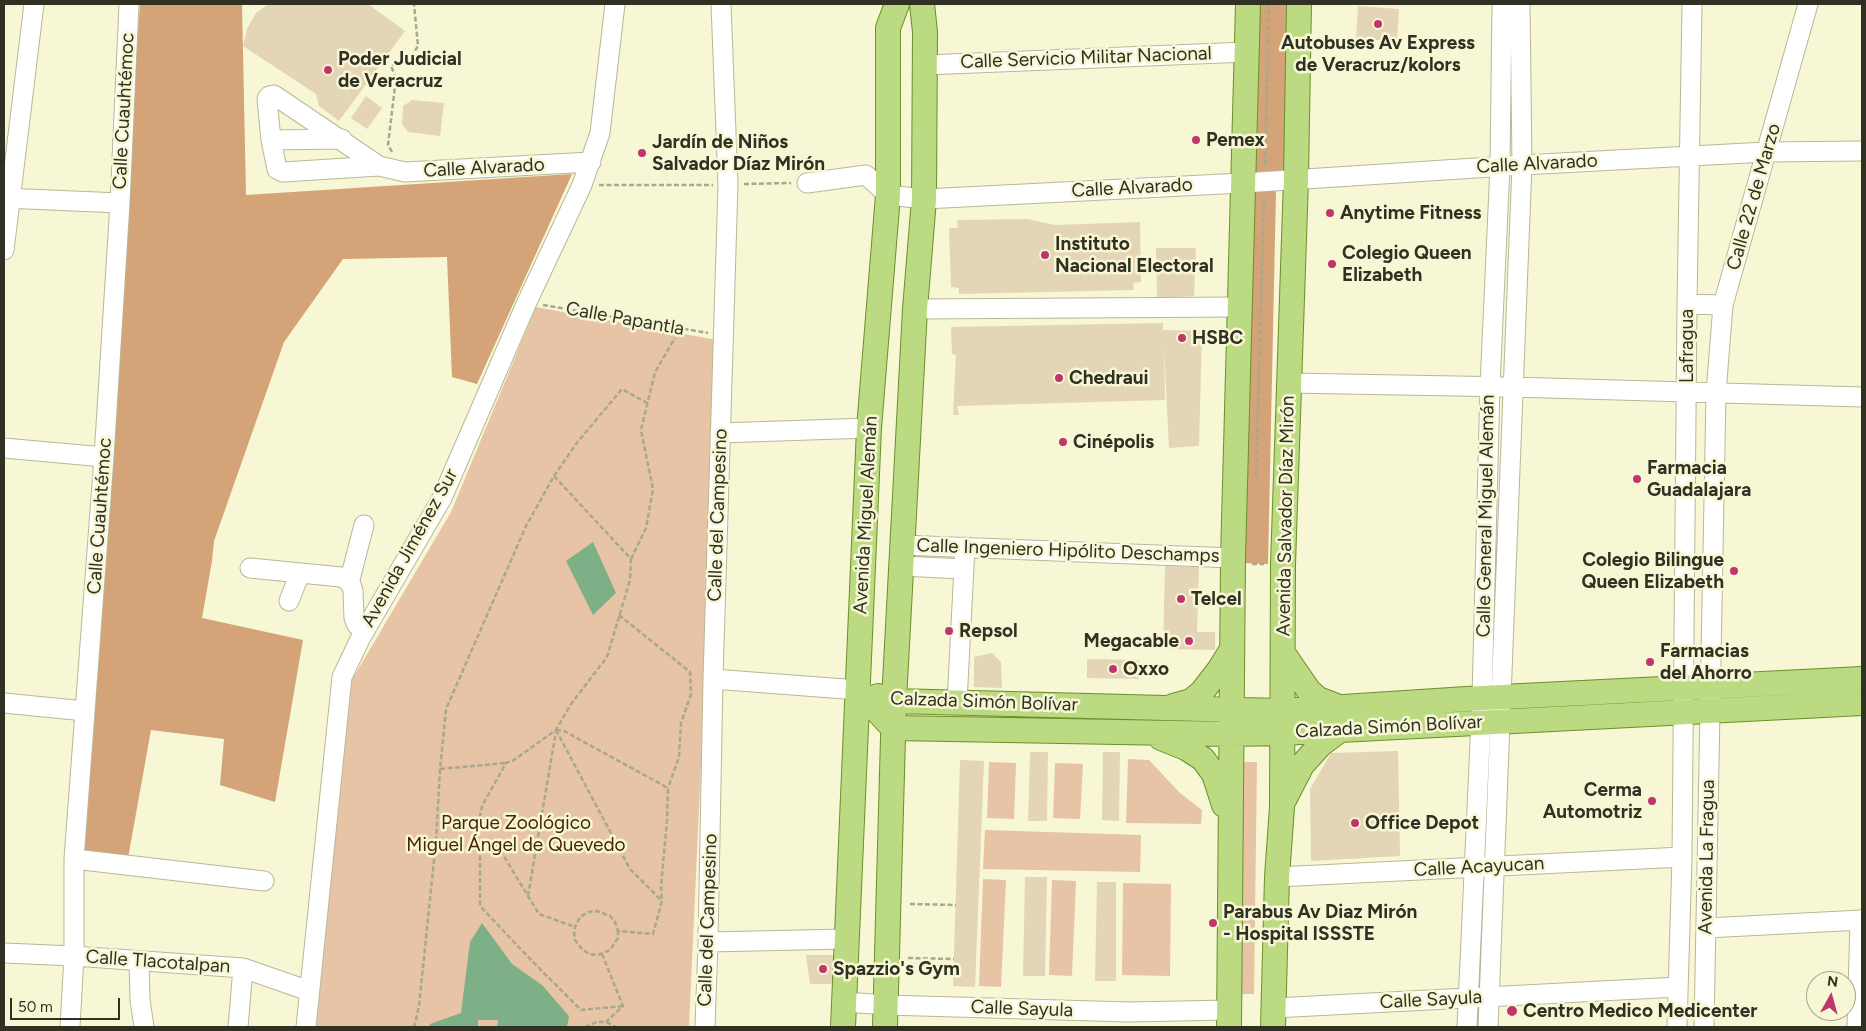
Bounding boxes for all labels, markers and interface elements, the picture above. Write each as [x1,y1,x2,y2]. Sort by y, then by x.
marker: Autobuses Av Express de Veracruz/kolors [1372,18,1384,30]
street label: Calle Cuauhtémoc [109,32,139,190]
place label: Autobuses Av Express de Veracruz/kolors [1281,32,1475,76]
street label: Calle Servicio Militar Nacional [960,42,1212,74]
place label: Poder Judicial de Veracruz [338,48,462,92]
marker: Poder Judicial de Veracruz [322,64,334,76]
street label: Calle 22 de Marzo [1722,121,1786,273]
place label: Pemex [1206,129,1265,151]
place label: Jardín de Niños Salvador Díaz Mirón [652,131,825,175]
marker: Pemex [1190,134,1202,146]
marker: Jardín de Niños Salvador Díaz Mirón [636,147,648,159]
street label: Calle Alvarado [1476,149,1598,179]
street label: Calle Alvarado [423,153,545,183]
street label: Calle Alvarado [1071,173,1193,203]
place label: Anytime Fitness [1340,202,1481,224]
marker: Anytime Fitness [1324,207,1336,219]
place label: Instituto Nacional Electoral [1055,233,1214,277]
place label: Colegio Queen Elizabeth [1342,242,1472,286]
marker: Instituto Nacional Electoral [1039,249,1051,261]
marker: Colegio Queen Elizabeth [1326,258,1338,270]
street label: Calle Papantla [564,297,686,341]
street label: Lafragua [1676,309,1698,383]
place label: HSBC [1192,327,1243,349]
marker: HSBC [1176,332,1188,344]
place label: Chedraui [1069,367,1149,389]
marker: Chedraui [1053,372,1065,384]
street label: Calle General Miguel Alemán [1472,394,1500,638]
street label: Avenida Salvador Díaz Mirón [1272,395,1300,637]
street label: Avenida Miguel Alemán [849,415,883,615]
street label: Calle del Campesino [704,428,732,602]
place label: Cinépolis [1073,431,1154,453]
marker: Cinépolis [1057,436,1069,448]
street label: Calle Cuauhtémoc [83,437,117,595]
place label: Farmacia Guadalajara [1647,457,1751,501]
street label: Avenida Jiménez Sur [357,465,463,631]
marker: Farmacia Guadalajara [1631,473,1643,485]
street label: Calle Ingeniero Hipólito Deschamps [916,534,1220,568]
place label: Colegio Bilingue Queen Elizabeth [1582,549,1724,593]
marker: Colegio Bilingue Queen Elizabeth [1728,565,1740,577]
place label: Telcel [1191,588,1242,610]
marker: Telcel [1175,593,1187,605]
place label: Repsol [959,620,1018,642]
marker: Repsol [943,625,955,637]
place label: Megacable [1084,630,1179,652]
marker: Megacable [1183,635,1195,647]
place label: Farmacias del Ahorro [1660,640,1752,684]
marker: Farmacias del Ahorro [1644,656,1656,668]
place label: Oxxo [1123,658,1169,680]
marker: Oxxo [1107,663,1119,675]
street label: Calzada Simón Bolívar [890,687,1078,717]
street label: Calzada Simón Bolívar [1295,711,1483,743]
place label: Cerma Automotriz [1543,779,1642,823]
street label: Avenida La Fragua [1694,779,1720,935]
marker: Cerma Automotriz [1646,795,1658,807]
park label: Parque Zoológico Miguel Ángel de Quevedo [406,812,626,856]
place label: Office Depot [1365,812,1479,834]
marker: Office Depot [1349,817,1361,829]
street label: Calle del Campesino [694,833,722,1007]
street label: Calle Acayucan [1413,852,1545,882]
place label: Parabus Av Diaz Mirón - Hospital ISSSTE [1223,901,1417,945]
marker: Parabus Av Diaz Mirón - Hospital ISSSTE [1207,917,1219,929]
street label: Calle Tlacotalpan [85,946,231,978]
place label: Spazzio's Gym [833,958,960,980]
marker: Spazzio's Gym [817,963,829,975]
north arrow [1806,971,1856,1021]
text: N [1826,973,1839,991]
street label: Calle Sayula [1379,986,1483,1014]
scale bar [12,988,122,1020]
street label: Calle Sayula [970,996,1074,1022]
text: 50 m [18,998,53,1016]
place label: Centro Medico Medicenter [1523,1000,1757,1022]
marker: Centro Medico Medicenter [1505,1004,1519,1018]

